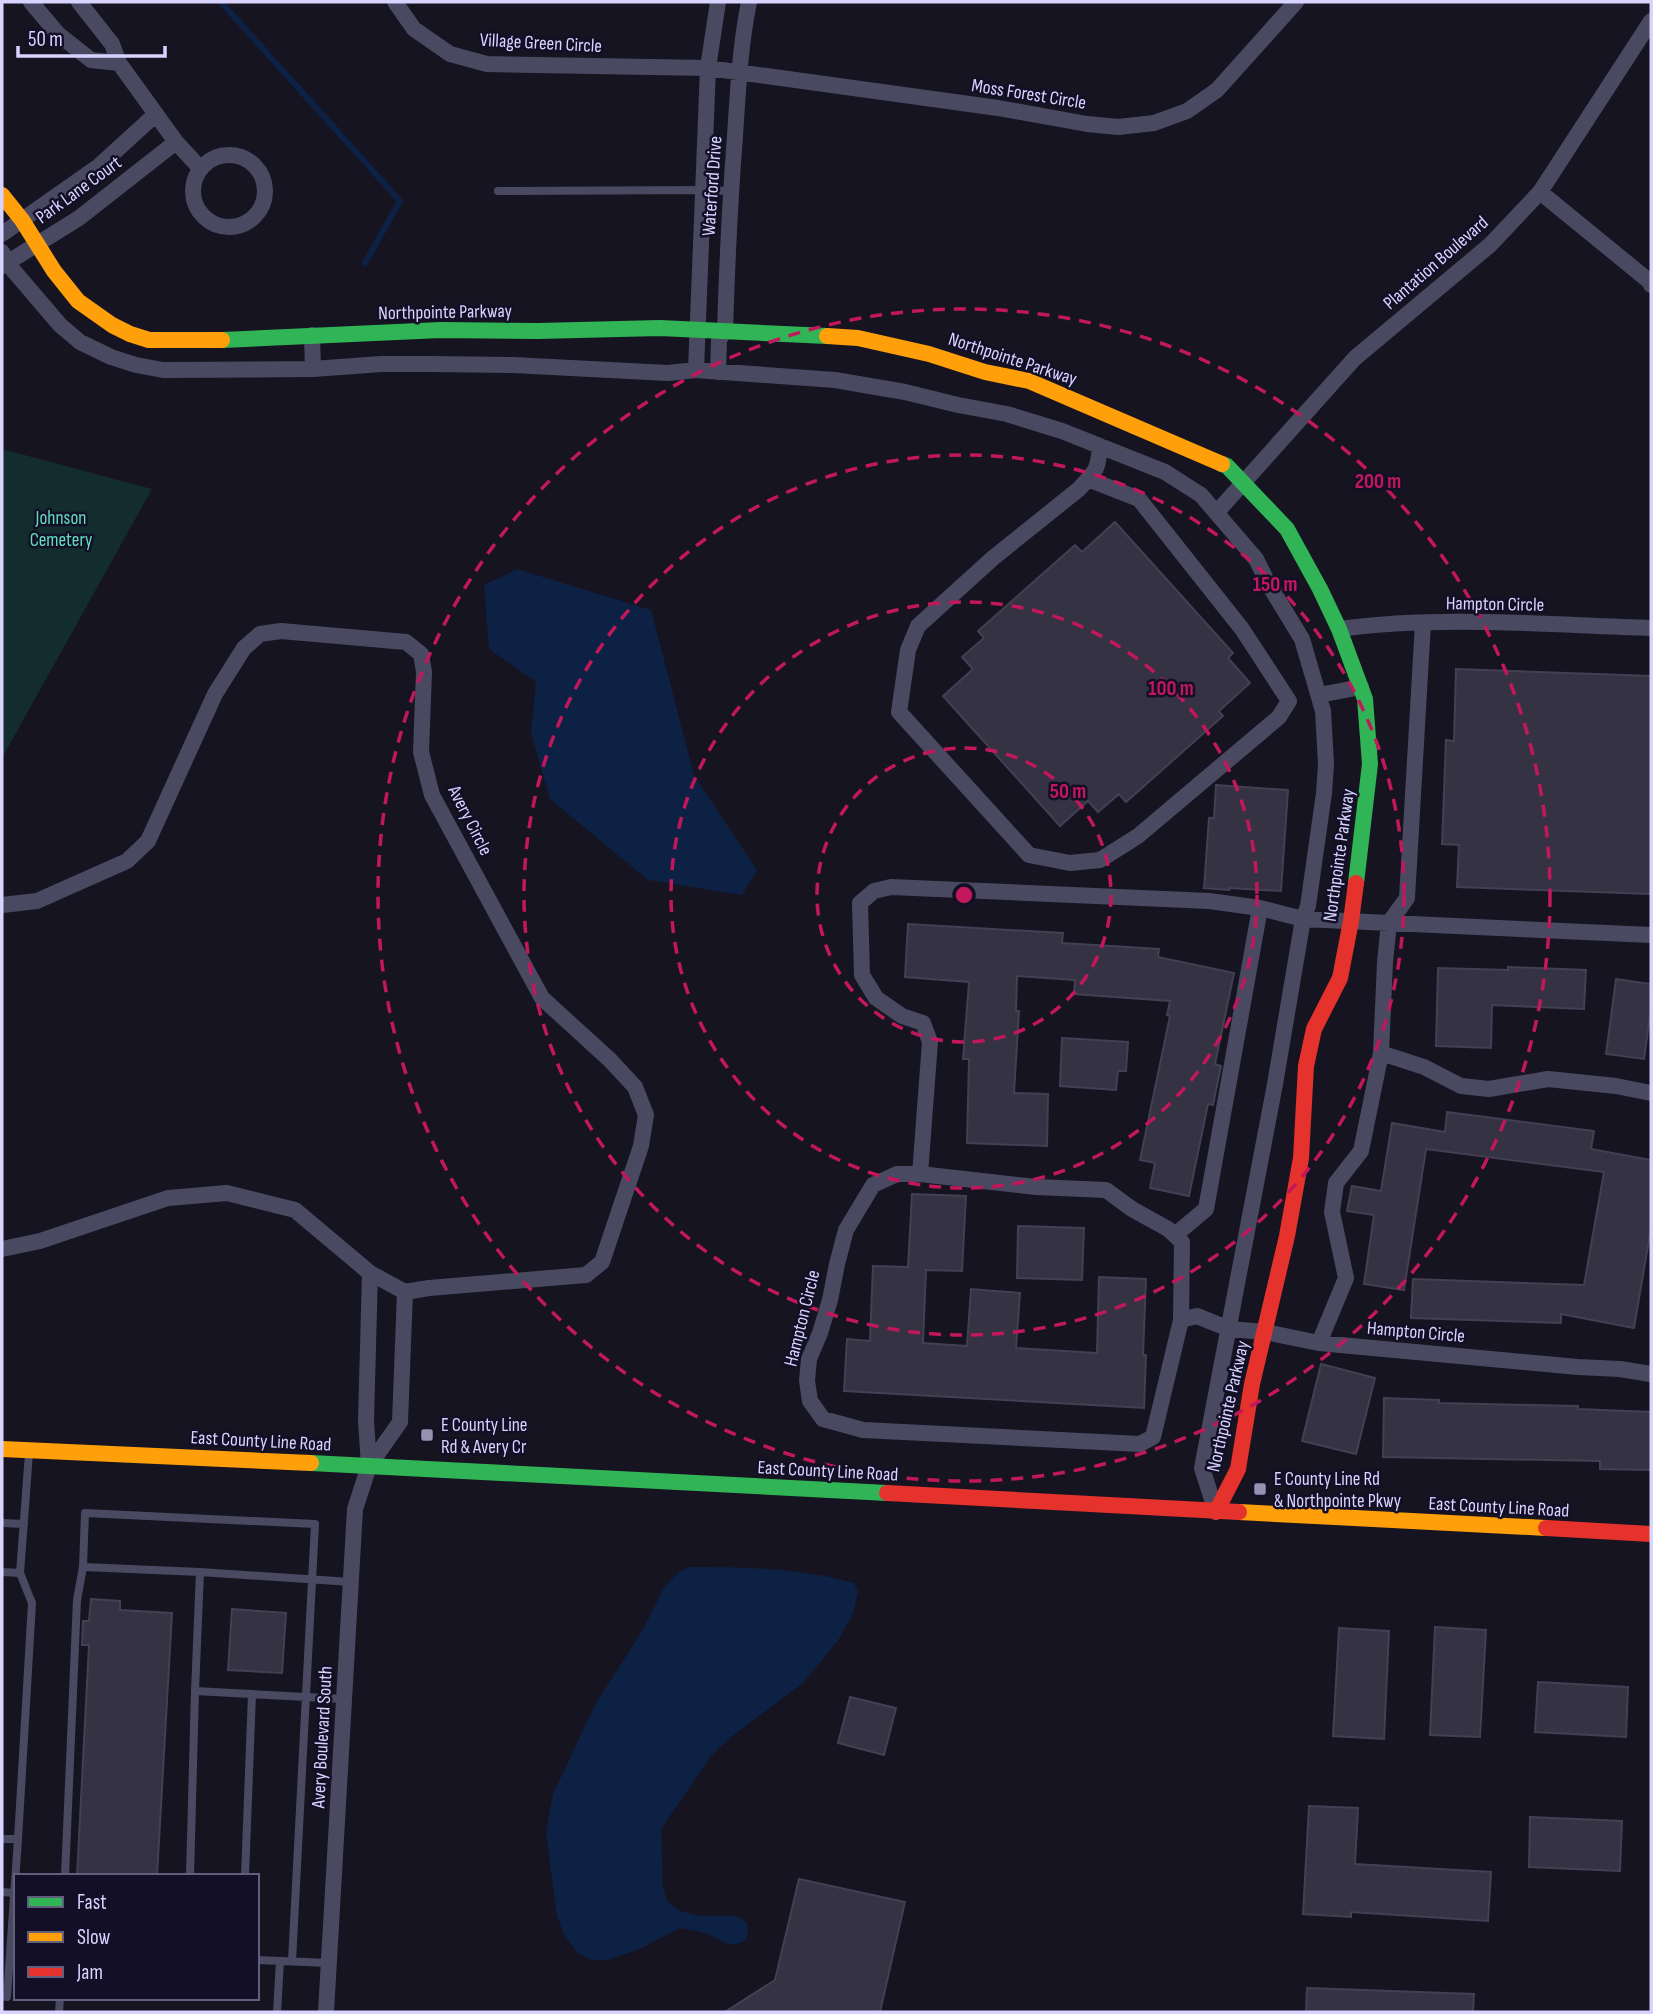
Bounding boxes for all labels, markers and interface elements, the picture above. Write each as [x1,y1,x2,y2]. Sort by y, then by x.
scale bar [18,14,164,58]
text: 50 m [28,27,63,52]
street label: Village Green Circle [479,29,603,58]
street label: Moss Forest Circle [970,74,1088,115]
street label: Waterford Drive [698,135,727,237]
street label: Park Lane Court [32,151,126,229]
street label: Plantation Boulevard [1379,211,1493,315]
street label: Northpointe Parkway [378,300,513,325]
street label: Northpointe Parkway [945,328,1080,391]
text: 200 m [1355,469,1401,494]
park label: Johnson Cemetery [30,507,93,552]
text: 150 m [1253,572,1297,597]
street label: Hampton Circle [1446,592,1544,617]
text: 100 m [1148,676,1194,701]
text: 50 m [1050,779,1086,804]
street label: Avery Circle [442,781,497,859]
street label: Northpointe Parkway [1319,787,1360,923]
centre of rings [952,883,976,907]
street label: Hampton Circle [779,1268,826,1369]
street label: Hampton Circle [1366,1317,1466,1348]
street label: Northpointe Parkway [1202,1338,1255,1474]
place label: E County Line Rd & Avery Cr [441,1414,528,1459]
street label: East County Line Road [190,1426,332,1457]
marker: E County Line Rd & Avery Cr [419,1427,435,1443]
street label: East County Line Road [757,1456,899,1487]
place label: E County Line Rd & Northpointe Pkwy [1274,1468,1402,1513]
marker: E County Line Rd & Northpointe Pkwy [1252,1481,1268,1497]
street label: East County Line Road [1428,1492,1570,1523]
street label: Avery Boulevard South [307,1665,338,1810]
legend [14,1874,259,2000]
text: Fast [77,1890,107,1915]
text: Slow [77,1925,111,1950]
text: Jam [76,1960,103,1985]

